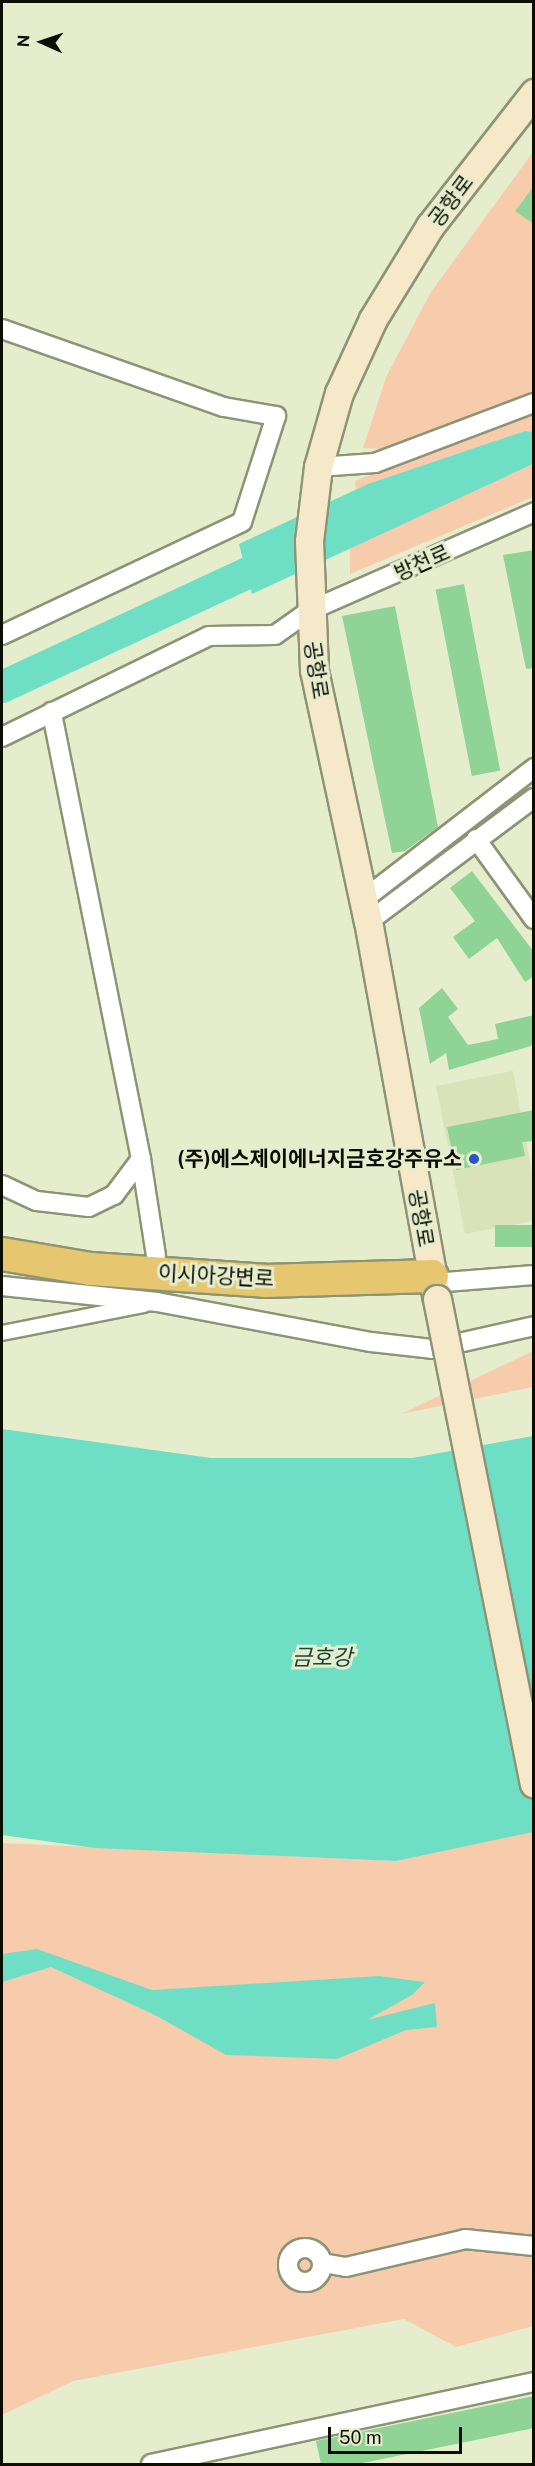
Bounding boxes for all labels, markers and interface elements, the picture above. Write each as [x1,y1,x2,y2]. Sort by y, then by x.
north arrow [12,12,72,72]
text: N [14,34,33,48]
street label: 공항로 [423,170,479,232]
street label: 방천로 [390,540,454,586]
street label: 공항로 [299,639,333,701]
place label: (주)에스제이에너지금호강주유소 [177,1146,462,1172]
marker: (주)에스제이에너지금호강주유소 [467,1152,481,1166]
street label: 공항로 [404,1187,438,1249]
street label: 이시아강변로 [157,1260,275,1292]
water label: 금호강 [292,1645,352,1671]
scale bar [331,2415,464,2453]
text: 50 m [339,2427,382,2448]

